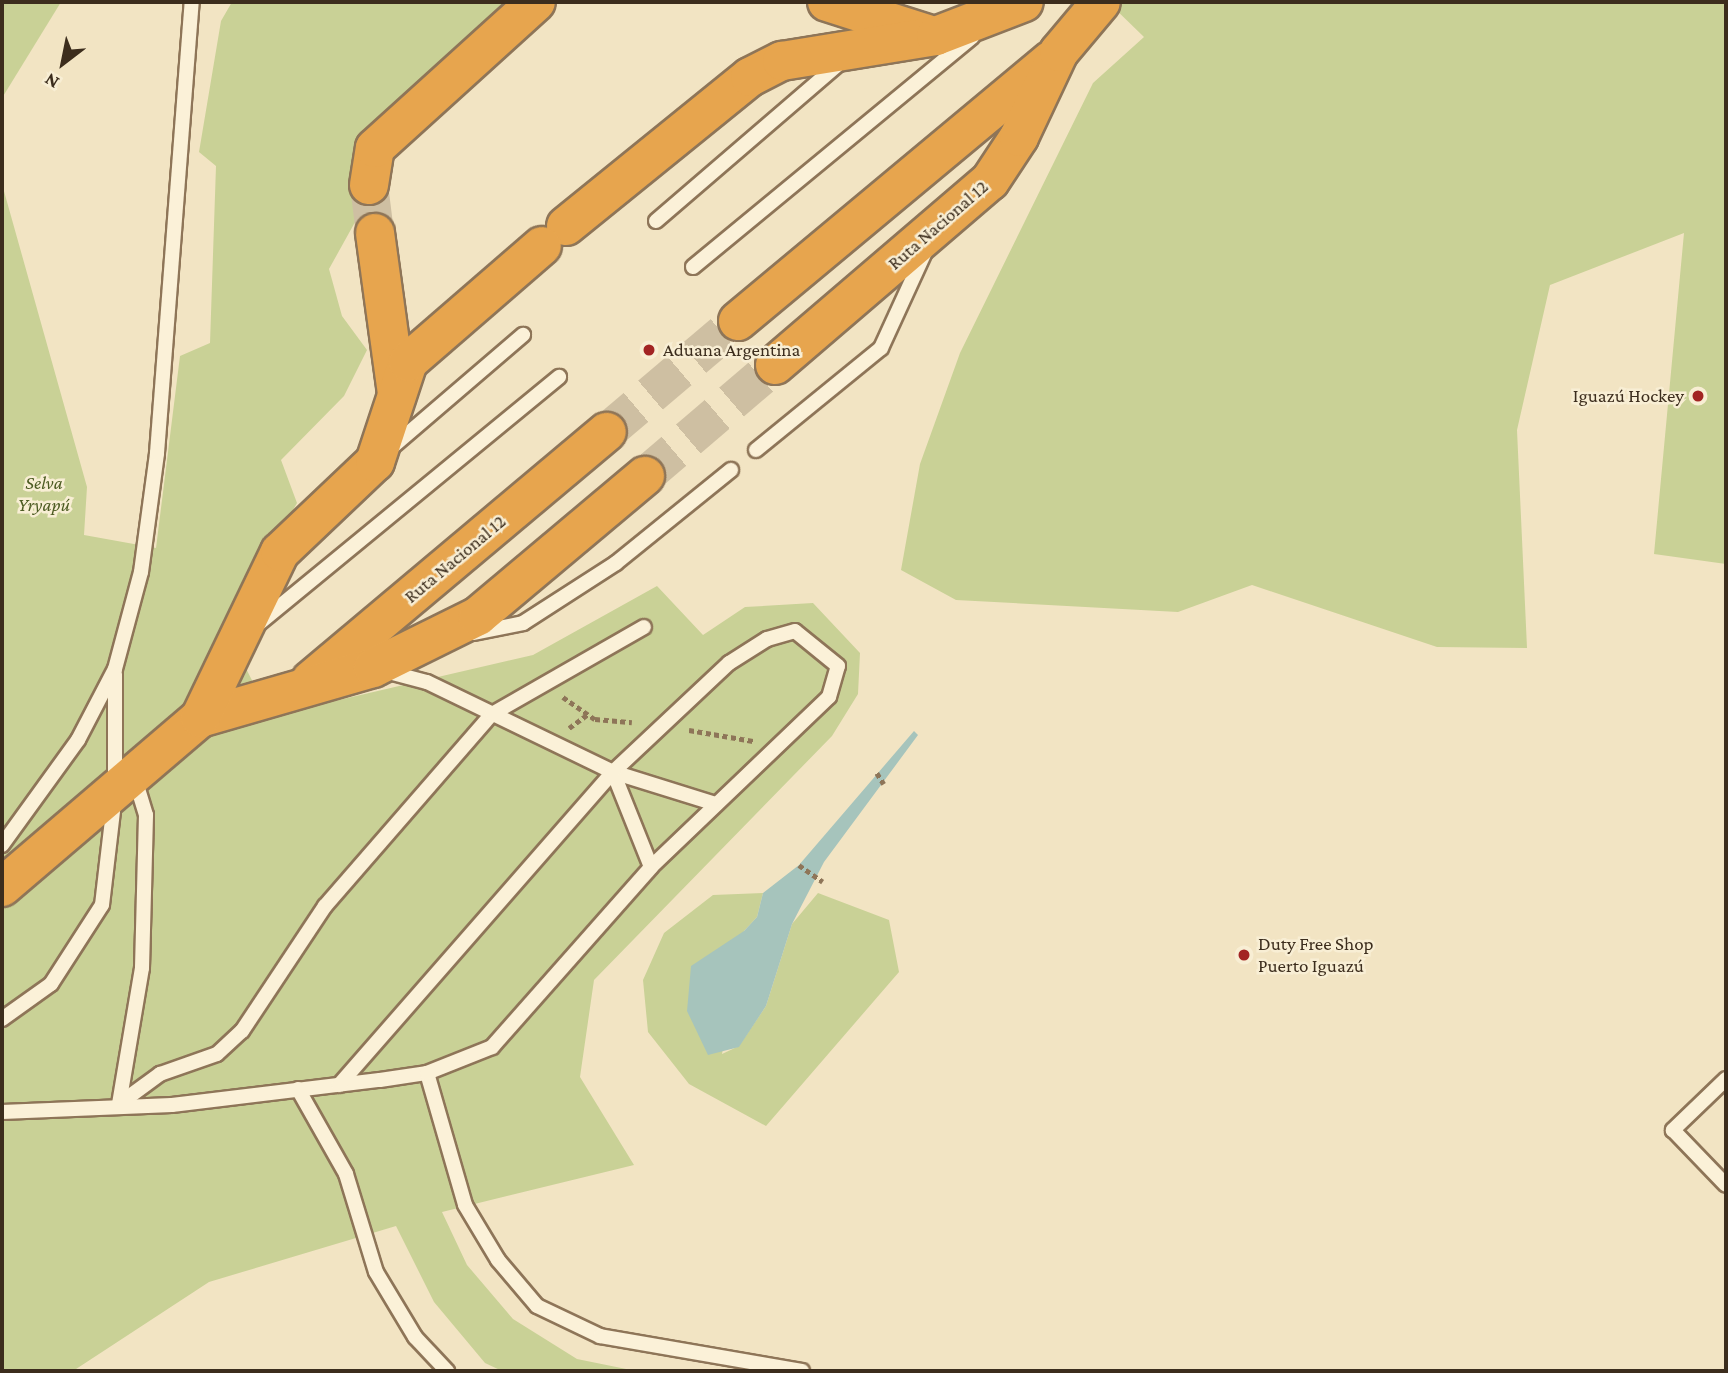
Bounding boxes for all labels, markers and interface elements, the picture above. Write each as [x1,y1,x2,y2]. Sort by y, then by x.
north arrow [28,28,98,98]
text: N [41,69,63,94]
street label: Ruta Nacional 12 [883,175,993,275]
place label: Aduana Argentina [663,339,800,361]
marker: Aduana Argentina [641,342,657,358]
place label: Iguazú Hockey [1573,385,1684,407]
marker: Iguazú Hockey [1690,388,1706,404]
park label: Selva Yryapú [18,472,70,516]
street label: Ruta Nacional 12 [400,510,510,608]
place label: Duty Free Shop Puerto Iguazú [1258,933,1374,977]
marker: Duty Free Shop Puerto Iguazú [1236,947,1252,963]

